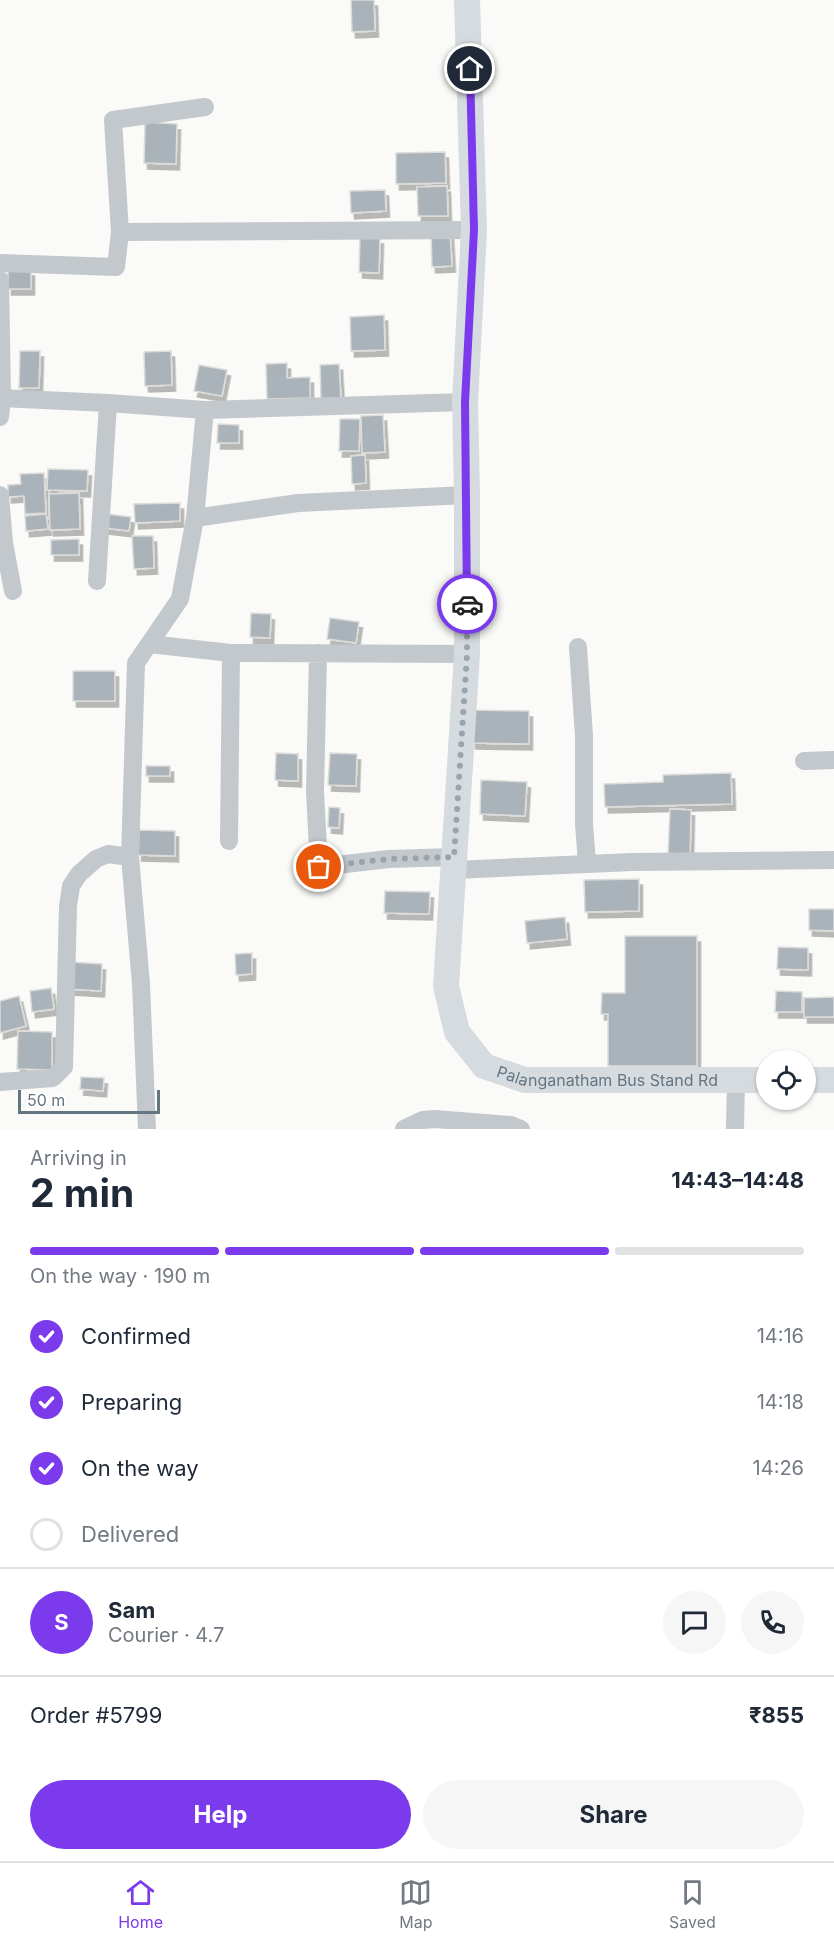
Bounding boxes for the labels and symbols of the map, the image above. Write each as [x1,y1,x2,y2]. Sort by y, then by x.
pin [444,43,495,94]
courier [437,574,497,634]
pin [293,841,344,892]
street label: Palanganatham Bus Stand Rd [494,1061,718,1090]
scale bar [18,1087,160,1114]

